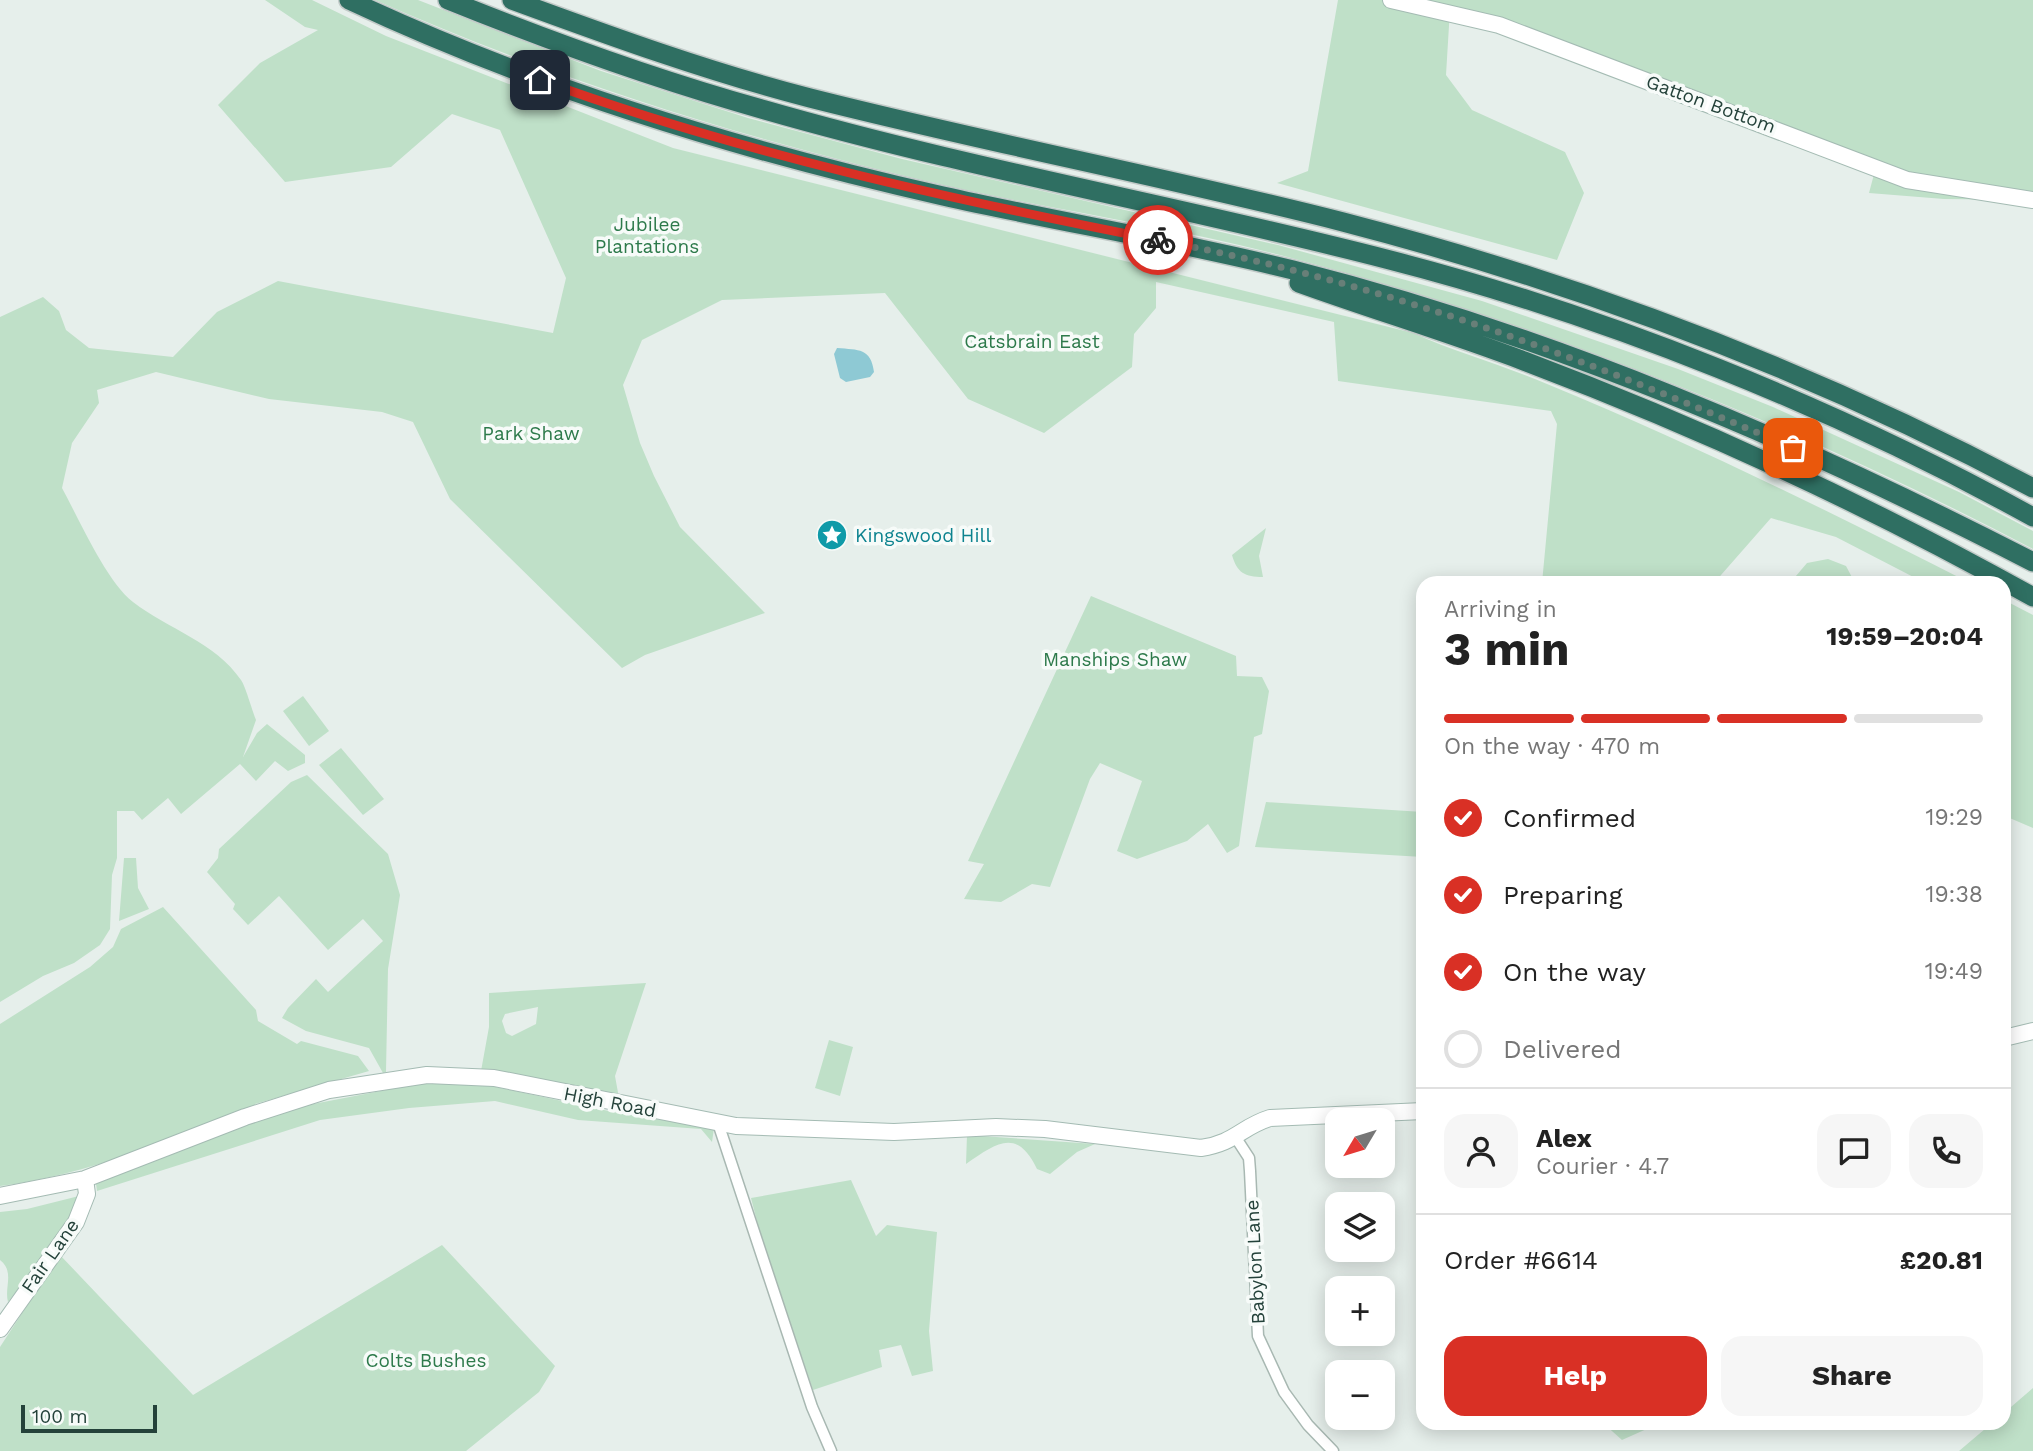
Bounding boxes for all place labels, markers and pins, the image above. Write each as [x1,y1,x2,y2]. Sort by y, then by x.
pin [510,50,570,110]
pin [1763,418,1823,478]
place icon: Kingswood Hill [815,518,849,552]
place label: Kingswood Hill [855,524,991,547]

